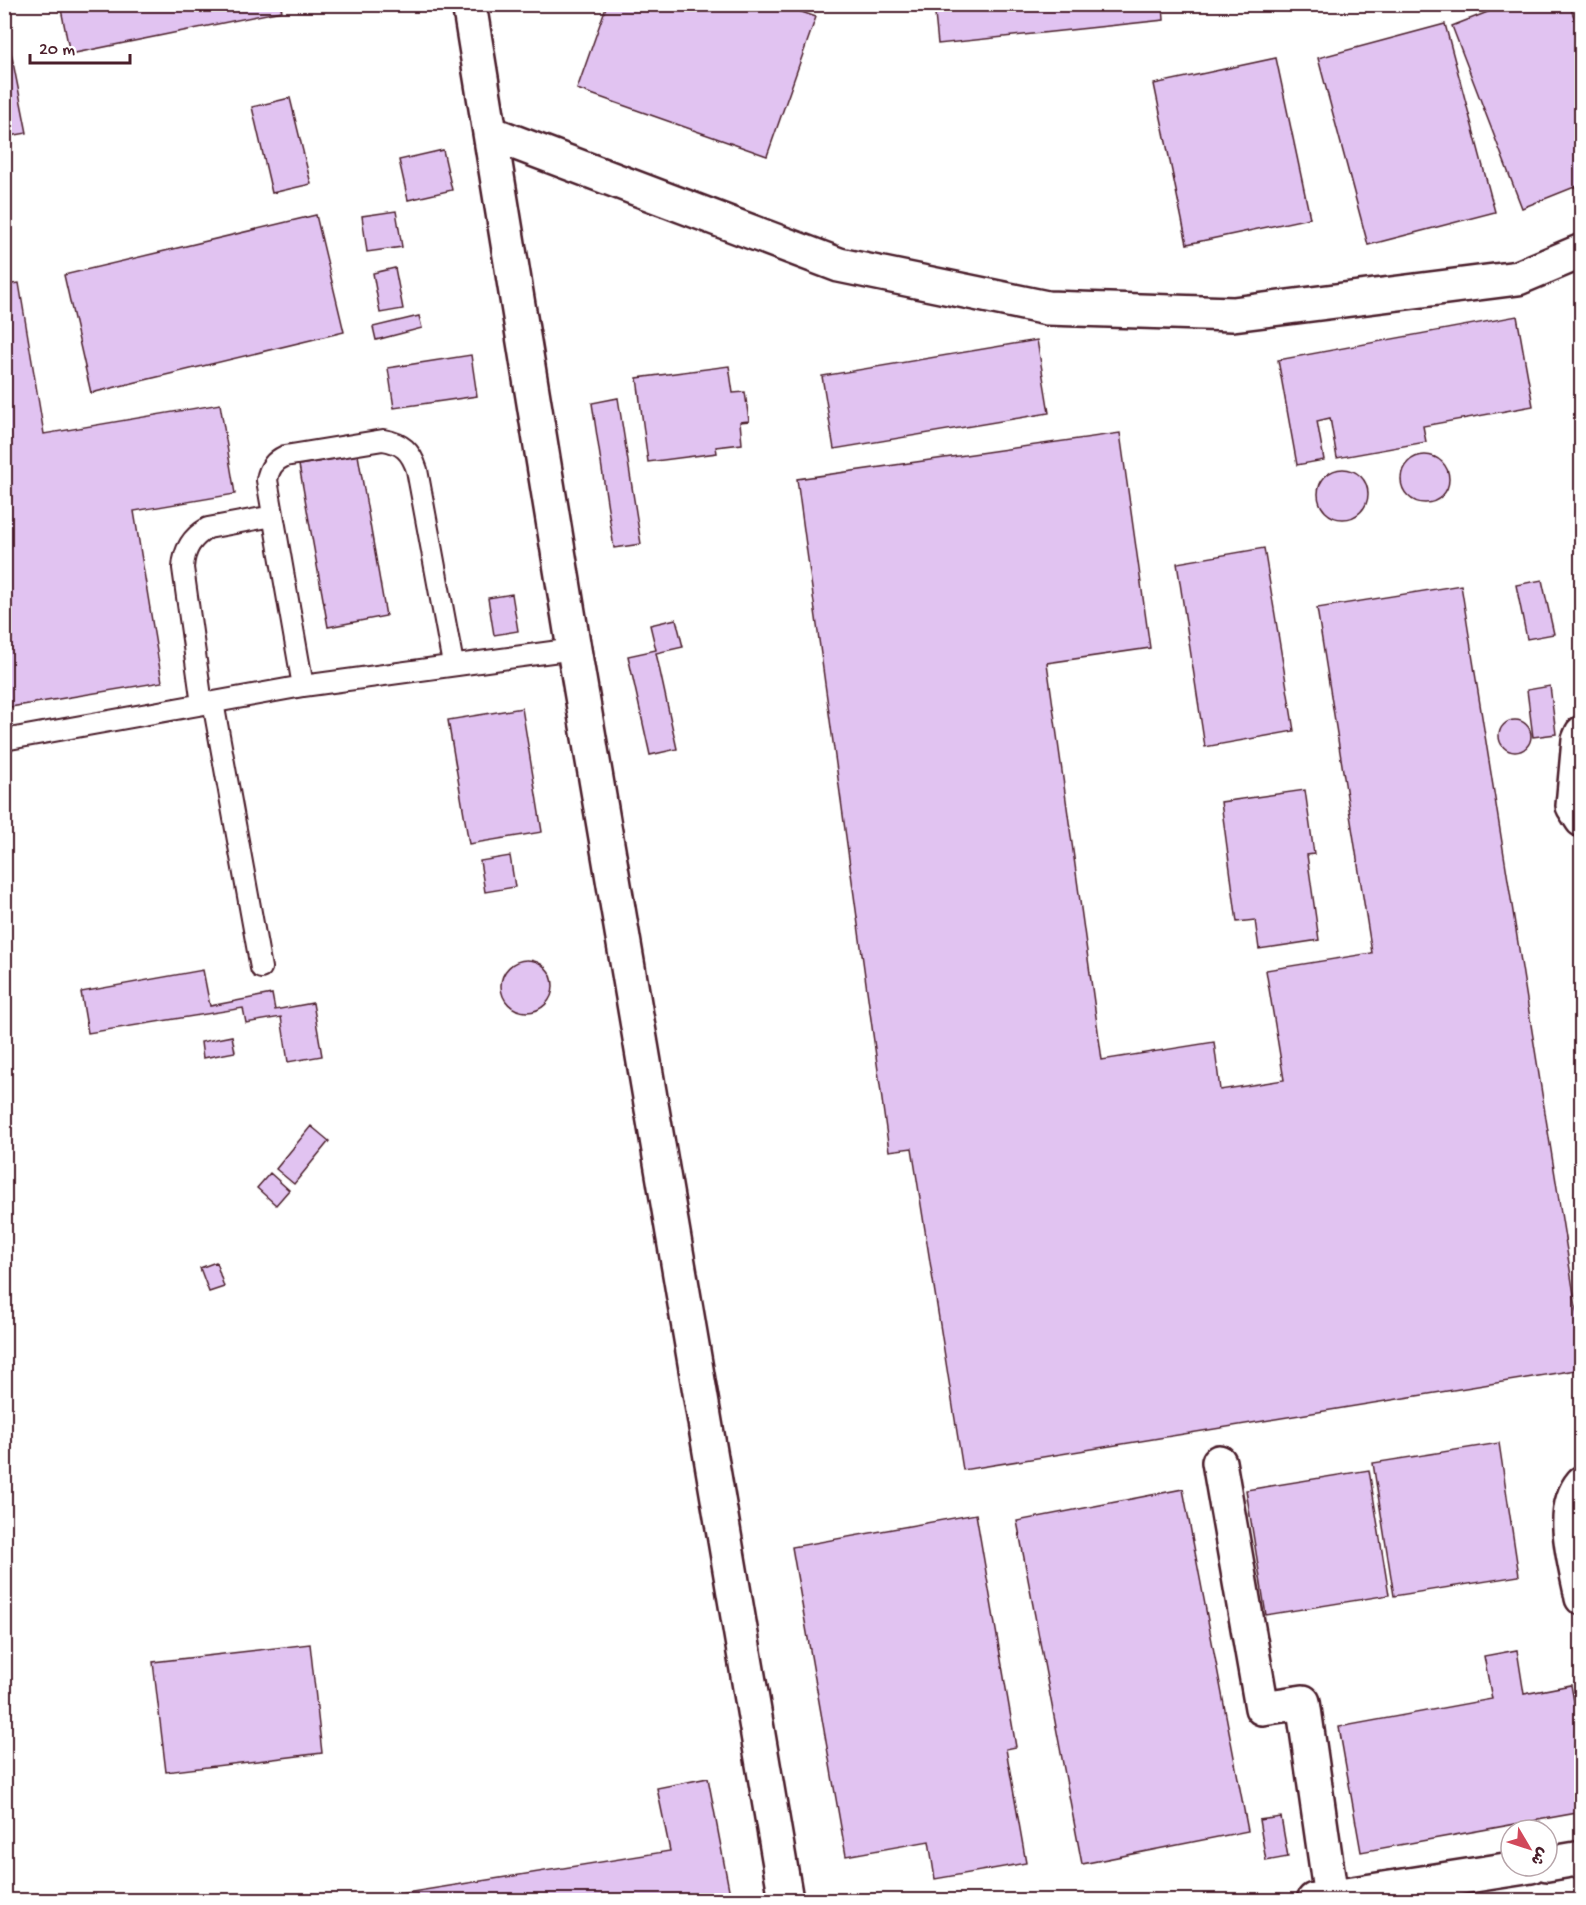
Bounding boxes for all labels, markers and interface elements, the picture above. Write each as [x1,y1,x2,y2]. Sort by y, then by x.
scale bar [30,27,130,65]
text: 20 m [39,40,75,61]
north arrow [1499,1818,1559,1878]
text: ش [1525,1842,1551,1868]

